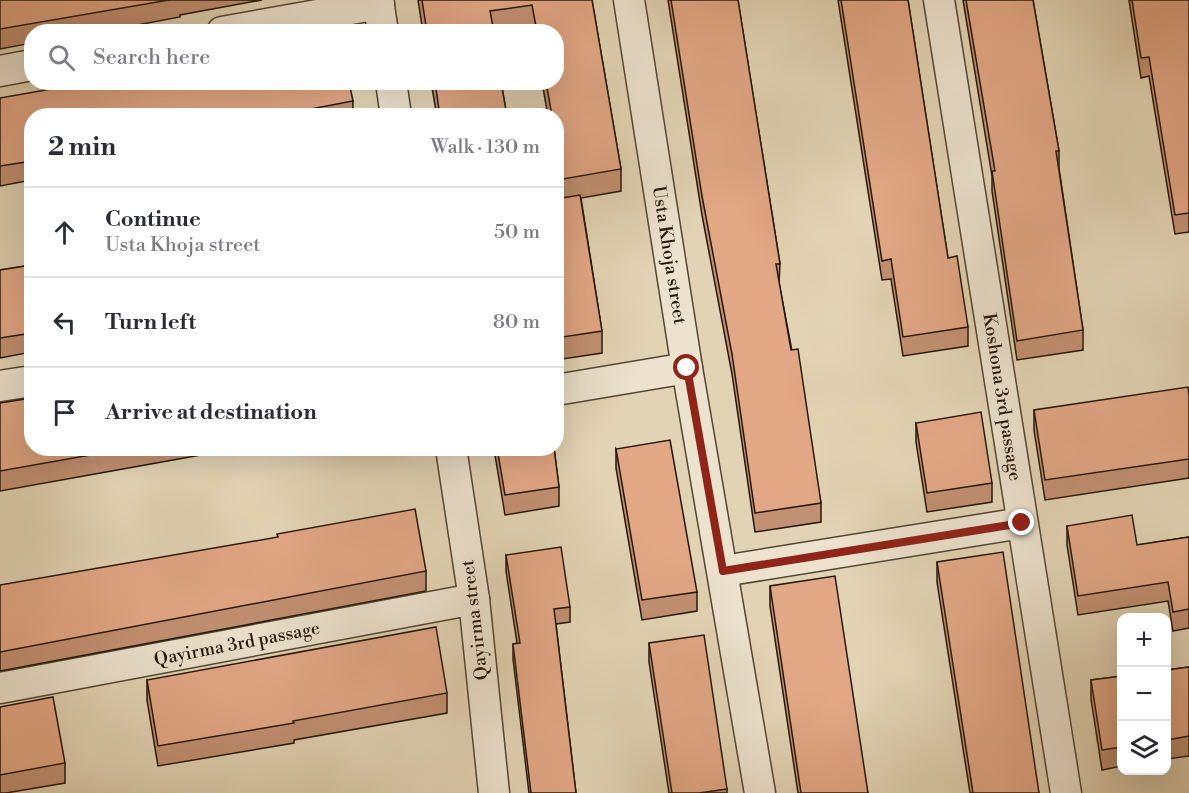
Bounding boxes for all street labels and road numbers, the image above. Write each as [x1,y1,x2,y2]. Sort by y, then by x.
street label: Usta Khoja street [647,184,691,326]
street label: Koshona 3rd passage [977,312,1027,482]
street label: Qayirma street [456,558,494,681]
street label: Qayirma 3rd passage [152,617,322,671]

